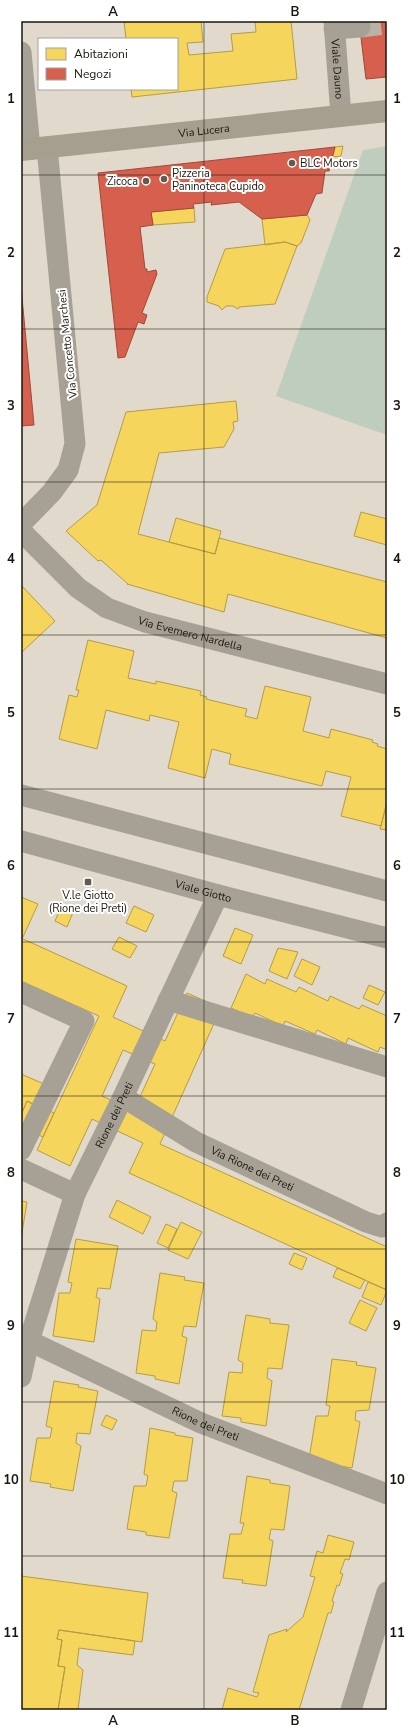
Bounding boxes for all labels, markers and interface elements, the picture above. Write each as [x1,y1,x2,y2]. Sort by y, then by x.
text: A [108,3,118,21]
text: B [291,3,300,21]
street label: Viale Dauno [327,37,347,100]
legend [38,38,178,90]
text: Abitazioni [74,46,128,62]
text: Negozi [74,66,111,82]
text: 1 [7,90,15,108]
text: 1 [393,90,401,108]
street label: Via Lucera [177,121,231,141]
place label: BLC Motors [300,156,358,171]
marker: BLC Motors [287,158,297,168]
place label: Pizzeria Paninoteca Cupido [172,166,264,194]
place label: Zicoca [107,174,138,189]
marker: Pizzeria Paninoteca Cupido [159,174,169,184]
marker: Zicoca [141,176,151,186]
text: 2 [7,244,15,262]
text: 2 [393,244,401,262]
street label: Via Concetto Marchesi [54,289,81,400]
text: 3 [7,397,15,415]
text: 3 [393,397,401,415]
text: 4 [7,550,15,568]
text: 4 [393,550,401,568]
street label: Via Evemero Nardella [135,613,244,655]
text: 5 [7,704,15,722]
text: 5 [393,704,401,722]
text: 6 [7,857,15,875]
text: 6 [393,857,401,875]
street label: Viale Giotto [172,876,233,906]
marker: V.le Giotto (Rione dei Preti) [83,877,93,887]
place label: V.le Giotto (Rione dei Preti) [49,888,127,916]
text: 7 [7,1010,15,1028]
text: 7 [393,1010,401,1028]
street label: Rione dei Preti [92,1080,137,1151]
street label: Via Rione dei Preti [207,1142,296,1195]
text: 8 [7,1164,15,1182]
text: 8 [393,1164,401,1182]
text: 9 [7,1317,15,1335]
text: 9 [393,1317,401,1335]
street label: Rione dei Preti [169,1403,241,1445]
text: 10 [3,1471,19,1489]
text: 10 [389,1471,405,1489]
text: 11 [3,1624,19,1642]
text: 11 [389,1624,405,1642]
text: A [108,1712,118,1730]
text: B [291,1712,300,1730]

